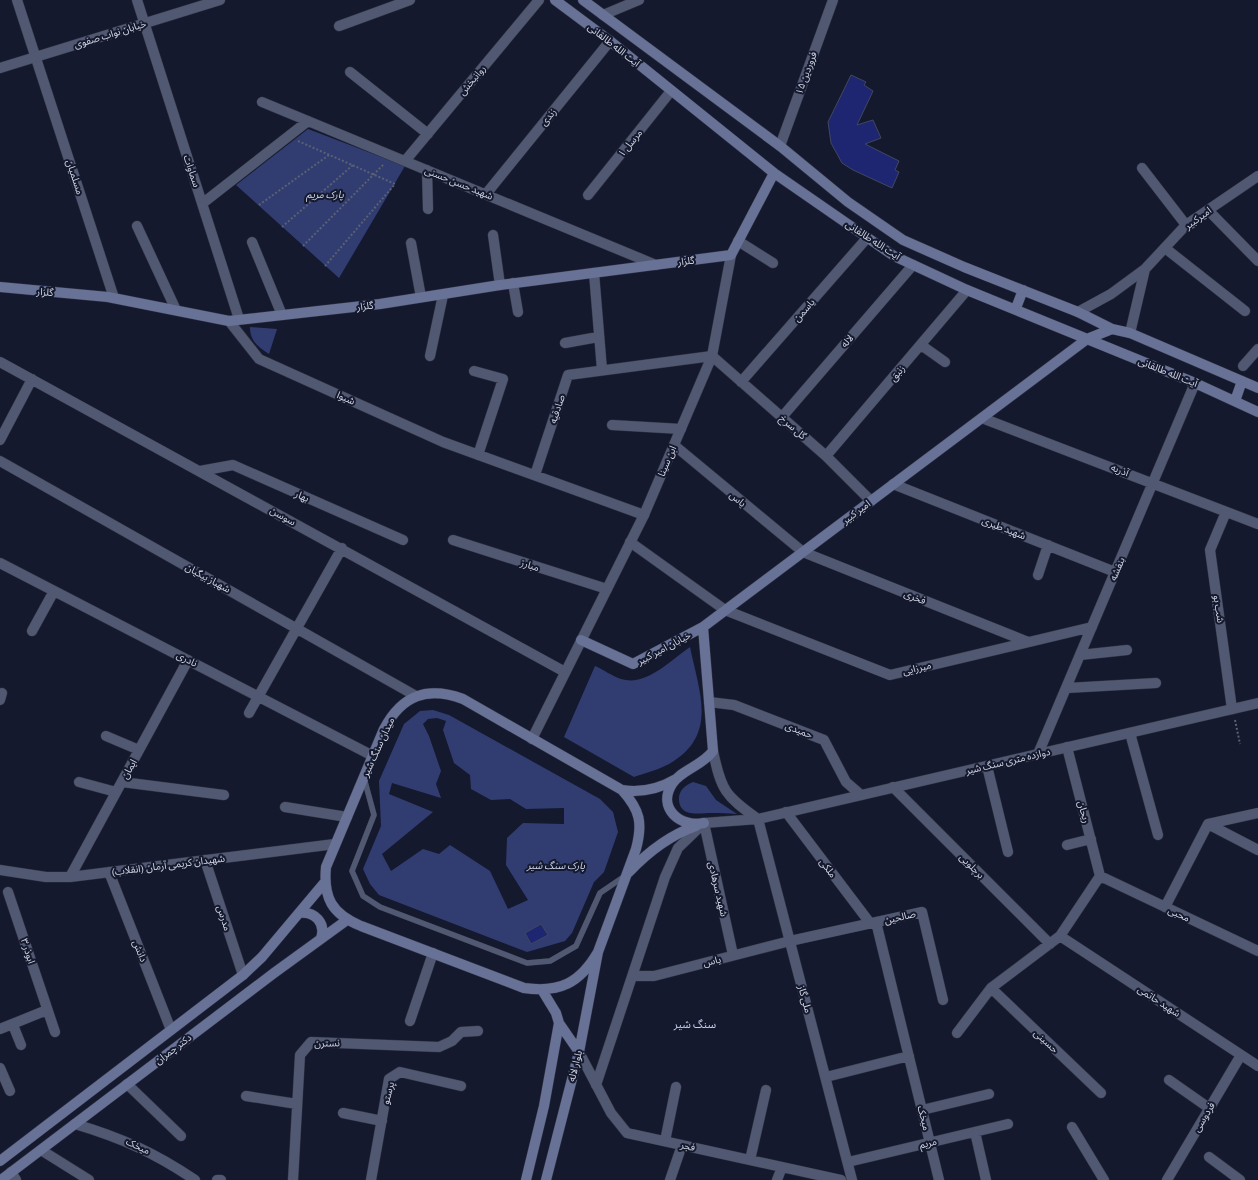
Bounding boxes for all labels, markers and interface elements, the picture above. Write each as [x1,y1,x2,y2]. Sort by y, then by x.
street label: خیابان نواب صفوی [73,18,148,51]
street label: آیت الله طالقانی [586,21,643,69]
street label: ۱۵ فروردین [793,50,820,96]
street label: روانبخش [456,63,489,98]
street label: زندی [538,106,559,128]
street label: مرسل ۱ [616,127,645,159]
street label: سماوات [181,153,202,189]
street label: مسلمیان [64,158,86,196]
street label: شهید حسن حسنی [423,164,495,202]
park label: پارک مریم [305,189,344,202]
street label: امیرکبیر [1182,205,1214,233]
street label: آیت الله طالقانی [844,218,903,262]
street label: گلزار [676,254,696,269]
street label: گلزار [35,286,55,299]
street label: یاسمن [791,296,817,324]
street label: گلزار [355,299,375,314]
street label: لاله [838,332,856,350]
street label: آیت الله طالقانی [1137,355,1200,389]
street label: زنبق [887,363,908,384]
street label: شیوا [335,389,357,408]
street label: صادقیه [547,393,567,425]
street label: گل سرخ [776,413,809,444]
street label: ابن سینا [656,444,678,478]
street label: آذربه [1109,462,1131,480]
street label: بهار [292,488,311,505]
street label: یاس [728,489,748,509]
street label: امیر کبیر [839,498,873,528]
street label: سوسن [268,504,298,528]
street label: شهید طیری [980,515,1028,542]
street label: بنفشه [1107,555,1127,582]
street label: مبارز [518,557,541,574]
street label: شهباز بیگیان [183,561,233,596]
street label: فخری [902,588,928,607]
street label: شب بو [1211,594,1226,624]
street label: خیابان امیر کبیر [634,629,693,668]
street label: نادری [174,649,199,670]
street label: میرزایی [902,659,933,678]
street label: میدان سنگ شیر [359,716,397,780]
street label: حمیدی [784,720,814,740]
street label: دوازده متری سنگ شیر [964,746,1052,777]
street label: ایمان [119,757,139,781]
street label: ریحان [1075,800,1092,825]
street label: برچلویی [957,851,987,882]
street label: شهیدان کریمی آرمان (انقلاب) [111,853,226,878]
street label: ملکی [817,856,839,880]
park label: پارک سنگ شیر [526,860,585,872]
street label: شهید سرهادی [705,860,730,918]
street label: مدرس [214,904,233,932]
street label: محبی [1167,904,1191,924]
street label: صالحین [883,908,917,926]
street label: ابوذر ۳ [18,937,37,965]
street label: دانش [131,938,149,964]
street label: یاس [702,953,722,969]
street label: ملی گاز [795,983,814,1014]
street label: شهید حاتمی [1136,983,1183,1019]
district label: سنگ شیر [673,1018,717,1031]
street label: حسینی [1032,1027,1060,1055]
street label: دکتر چمران [152,1032,194,1067]
street label: نسترن [314,1037,340,1050]
street label: بلوار لاله [566,1049,585,1083]
street label: پرستو [380,1081,397,1106]
street label: فردوسی [1191,1100,1218,1134]
street label: میخک [916,1104,932,1132]
street label: میخک [124,1136,152,1156]
street label: مریم [918,1136,938,1152]
street label: فجر [678,1139,697,1154]

